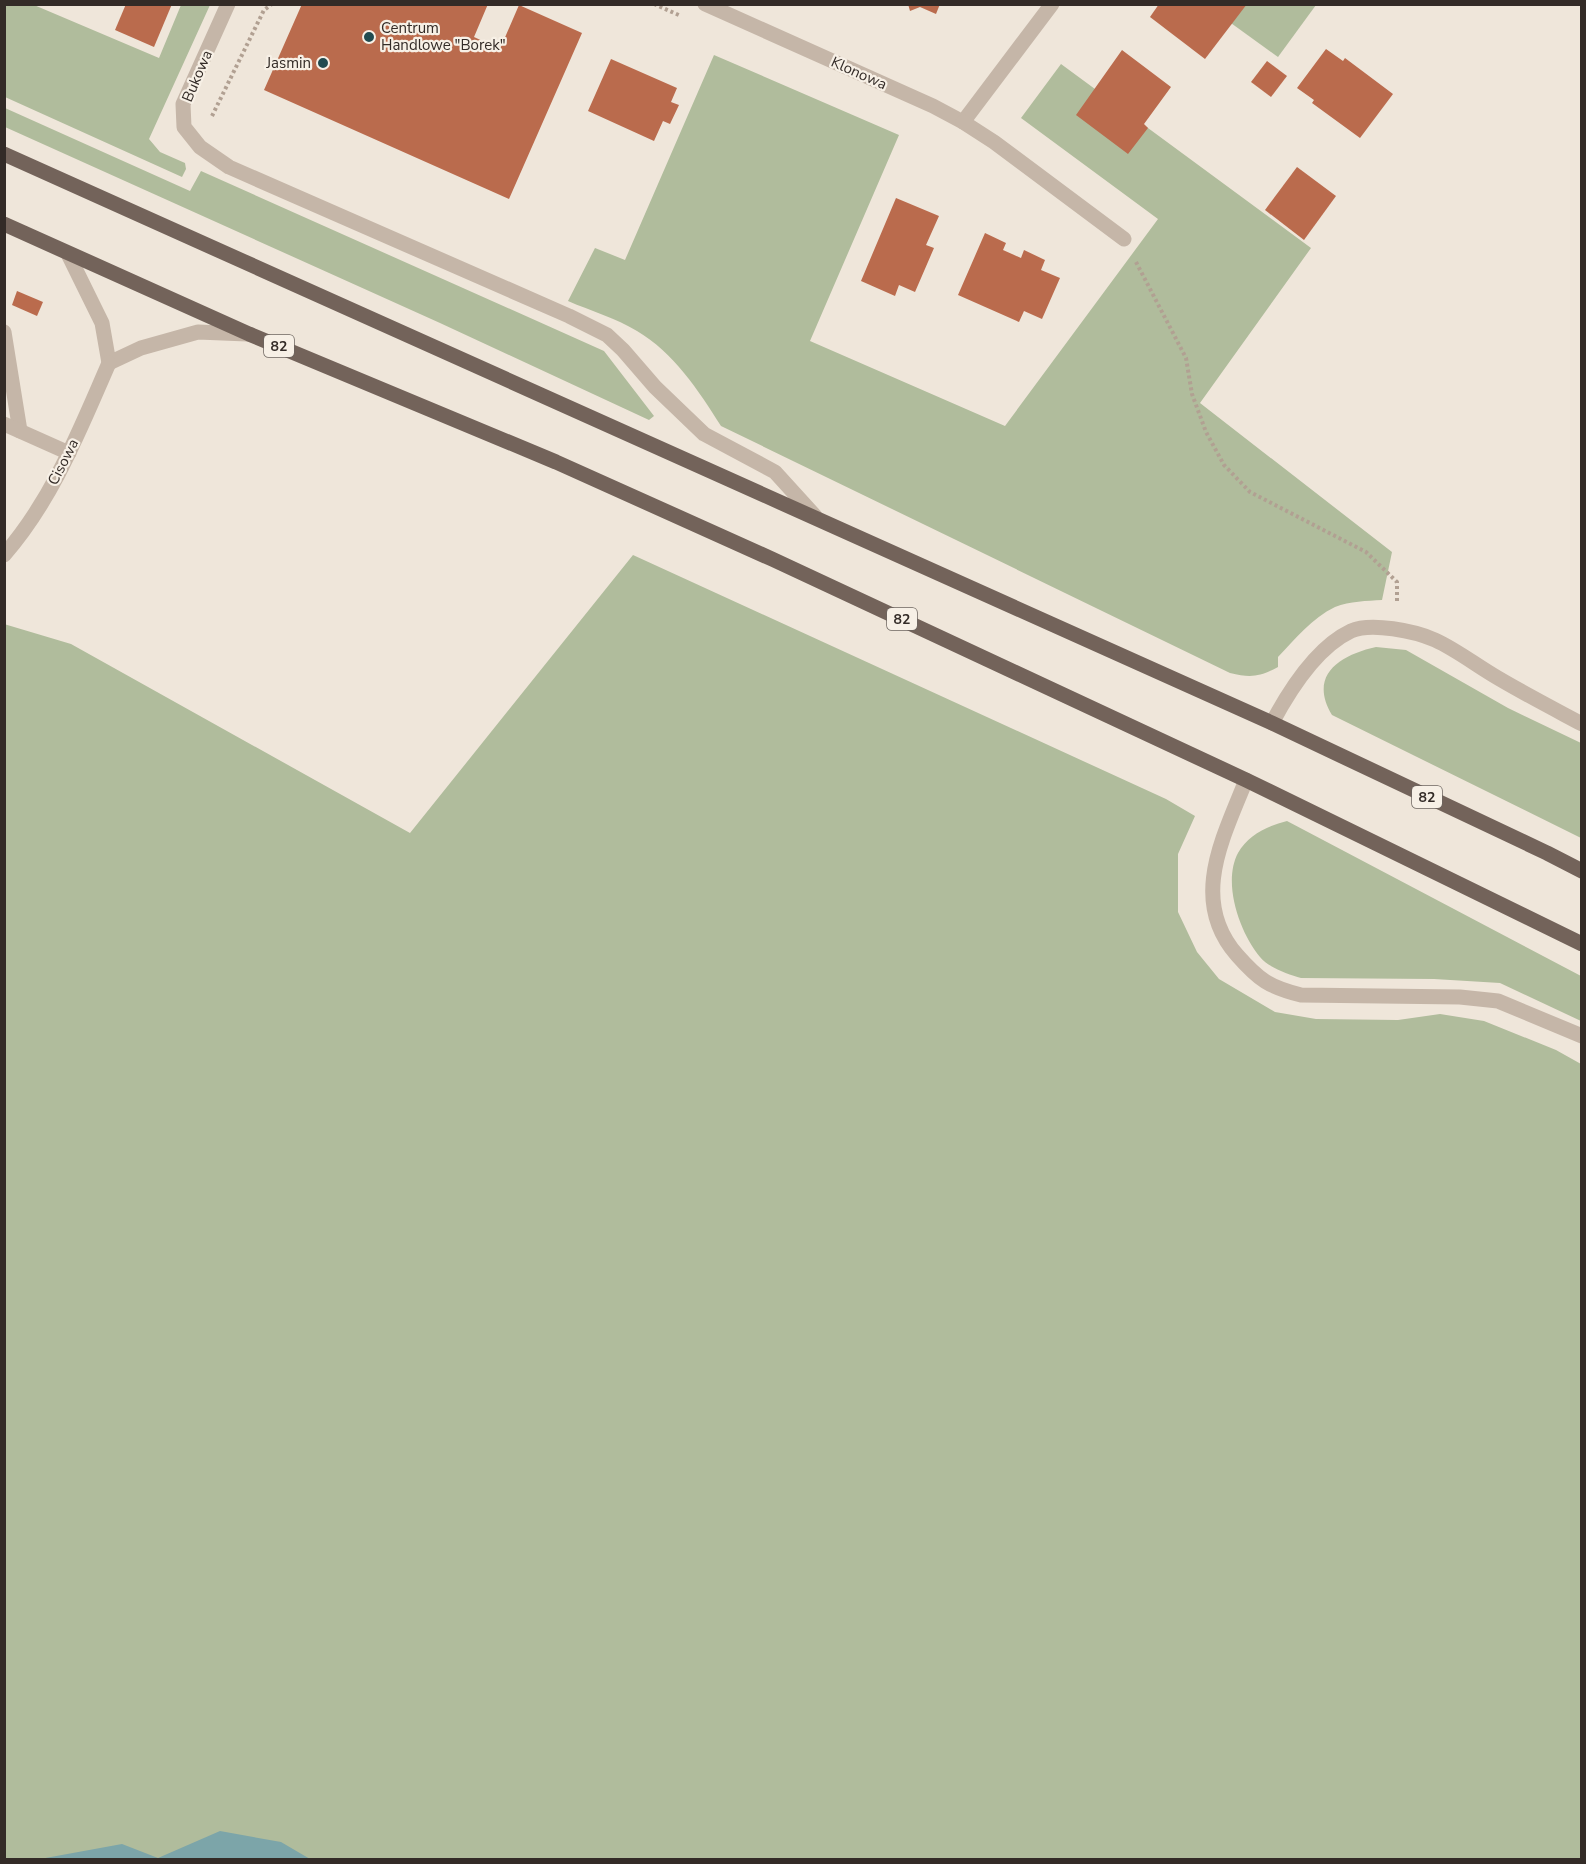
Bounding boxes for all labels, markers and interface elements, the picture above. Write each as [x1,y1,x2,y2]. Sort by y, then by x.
place label: Centrum Handlowe "Borek" [381,18,506,55]
marker: Centrum Handlowe "Borek" [362,30,376,44]
street label: Bukowa [177,47,217,105]
street label: Klonowa [828,52,890,94]
place label: Jasmin [265,53,311,73]
marker: Jasmin [316,56,330,70]
road number: 82 [264,335,294,357]
street label: Cisowa [43,435,83,489]
road number: 82 [887,608,917,630]
road number: 82 [1412,786,1442,808]

